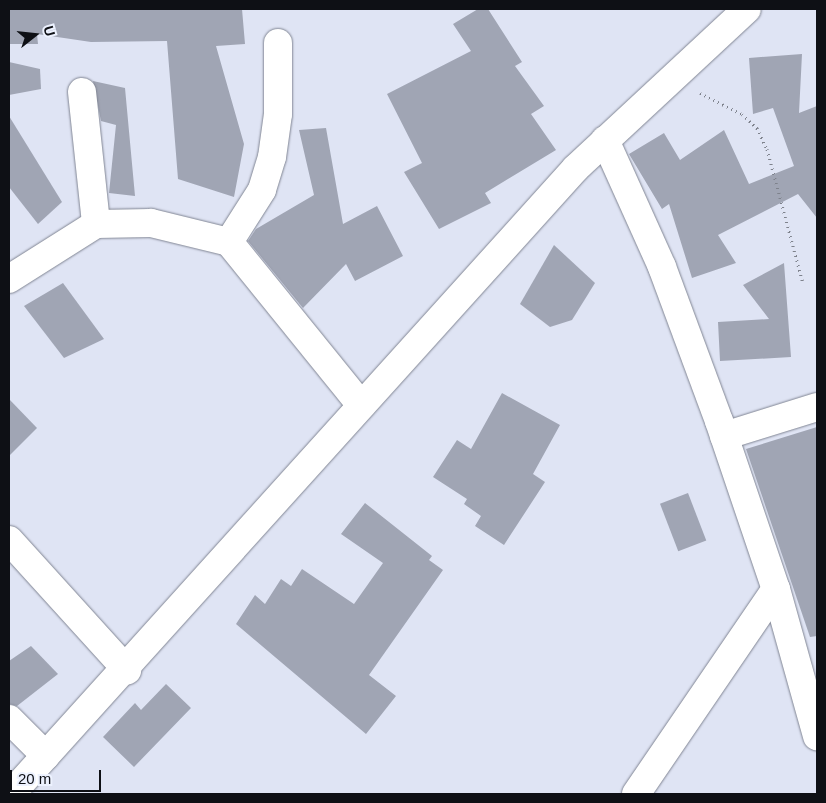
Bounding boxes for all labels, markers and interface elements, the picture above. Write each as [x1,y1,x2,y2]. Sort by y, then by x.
north arrow [10,10,60,60]
text: U [40,24,59,38]
scale bar [12,760,104,792]
text: 20 m [18,770,51,787]

